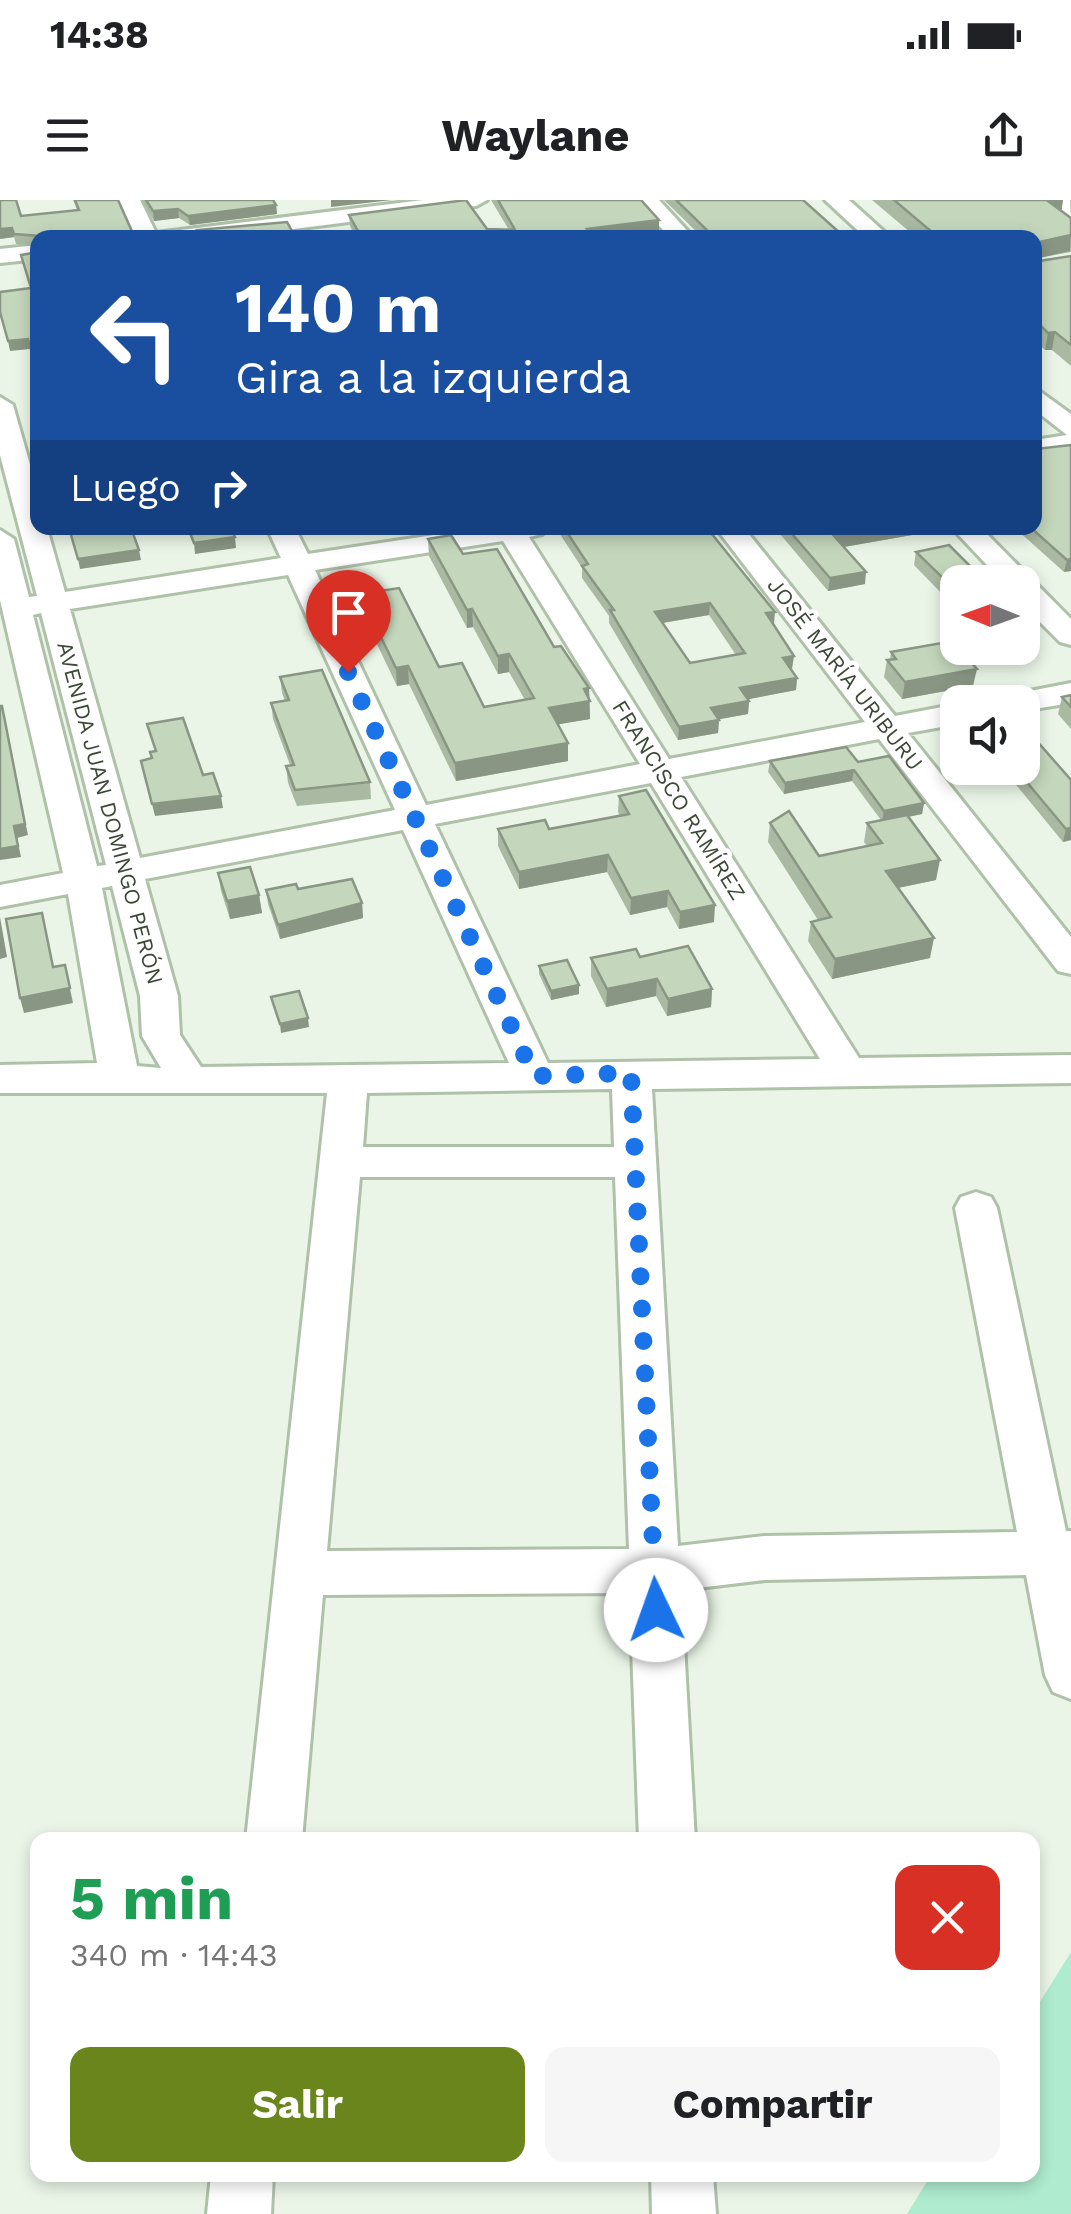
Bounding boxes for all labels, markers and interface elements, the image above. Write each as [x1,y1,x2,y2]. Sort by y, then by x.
text: 14:38 [50,13,149,57]
icon: menu [40,108,95,163]
icon: share [976,108,1031,163]
text: Waylane [441,109,630,162]
text: 140 m [235,267,441,349]
icon: left [70,270,200,400]
text: Gira a la izquierda [235,351,631,404]
icon: right [201,460,256,515]
text: Luego [70,466,181,510]
north arrow [940,565,1040,665]
map controls [940,565,1040,785]
pin [306,570,391,673]
street label: JOSÉ MARÍA URIBURU [762,573,928,775]
icon: arrive [321,585,376,640]
street label: AVENIDA JUAN DOMINGO PERÓN [52,639,168,987]
button: sound [940,685,1040,785]
street label: FRANCISCO RAMÍREZ [607,696,751,904]
position arrow [604,1558,708,1662]
text: 5 min [70,1863,233,1934]
button: close [895,1865,1000,1970]
text: 340 m · 14:43 [70,1936,278,1974]
button: Salir [70,2047,525,2162]
button: Compartir [545,2047,1000,2162]

